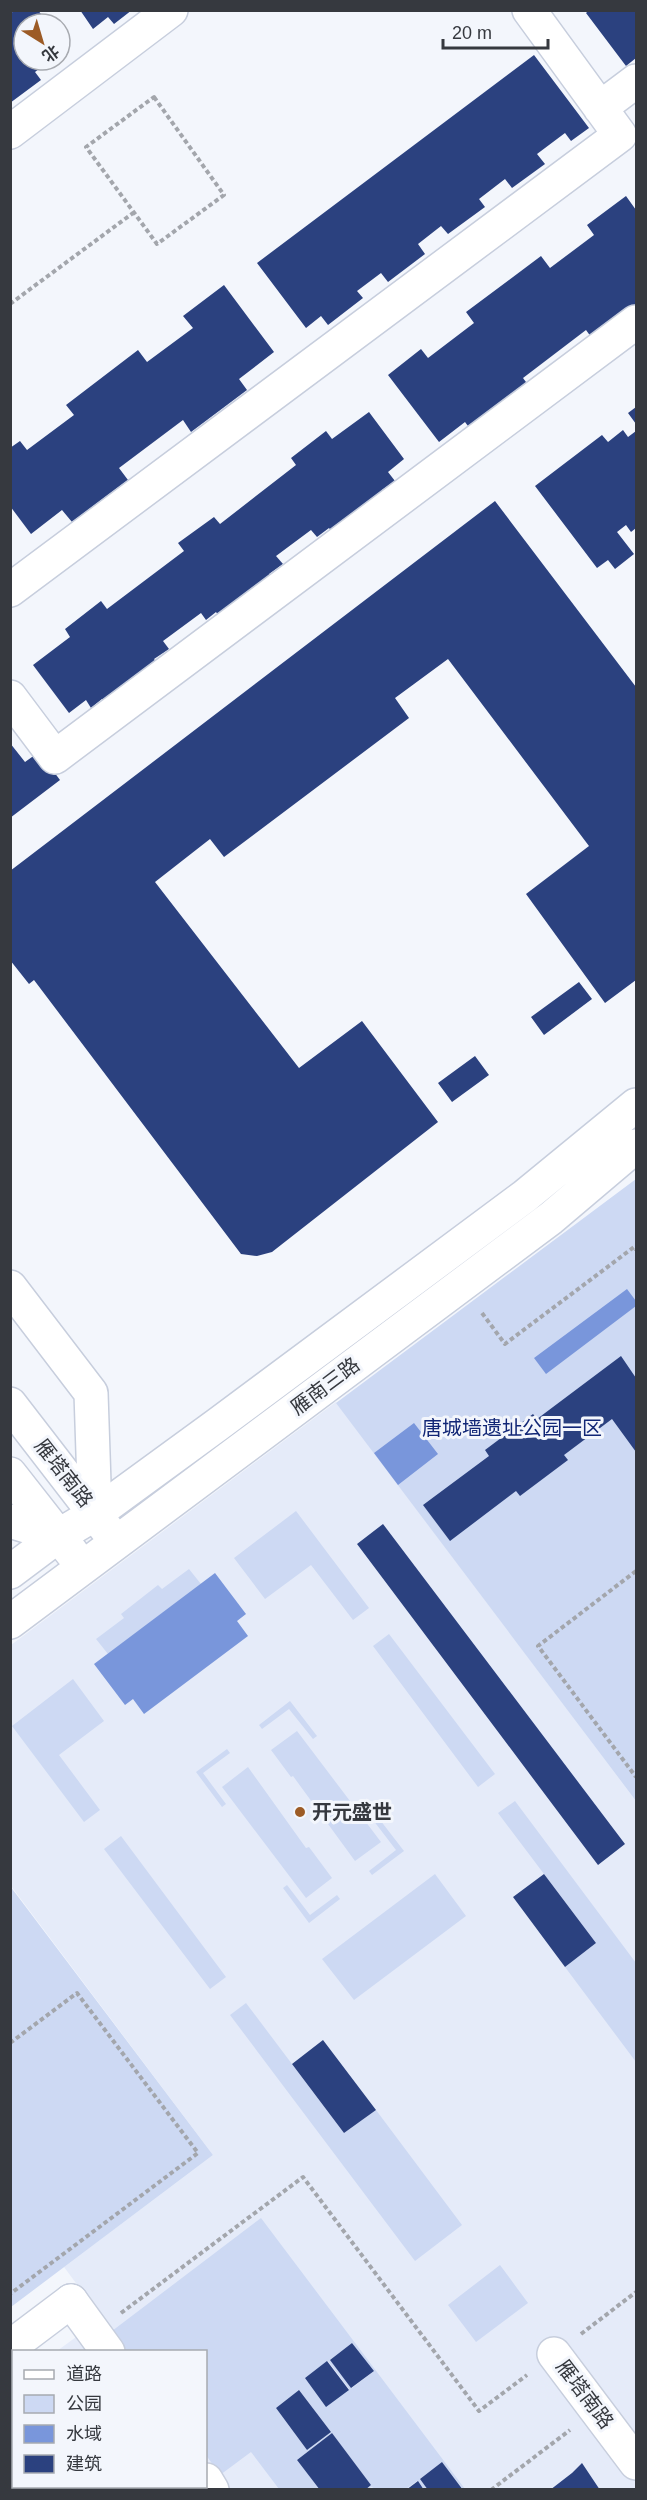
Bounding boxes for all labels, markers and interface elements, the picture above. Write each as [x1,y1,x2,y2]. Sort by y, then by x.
north arrow [12,12,72,72]
scale bar [443,12,548,50]
text: 20 m [452,23,492,43]
text: 北 [39,42,62,65]
street label: 雁南三路 [286,1353,364,1419]
park label: 唐城墙遗址公园一区 [422,1417,602,1439]
street label: 雁塔南路 [31,1435,97,1511]
place label: 开元盛世 [312,1801,392,1823]
marker: 开元盛世 [293,1805,307,1819]
legend [12,2350,207,2488]
street label: 雁塔南路 [552,2355,618,2433]
text: 道路 [66,2364,102,2384]
text: 公园 [66,2394,102,2414]
text: 水域 [66,2424,102,2444]
text: 建筑 [66,2454,102,2474]

